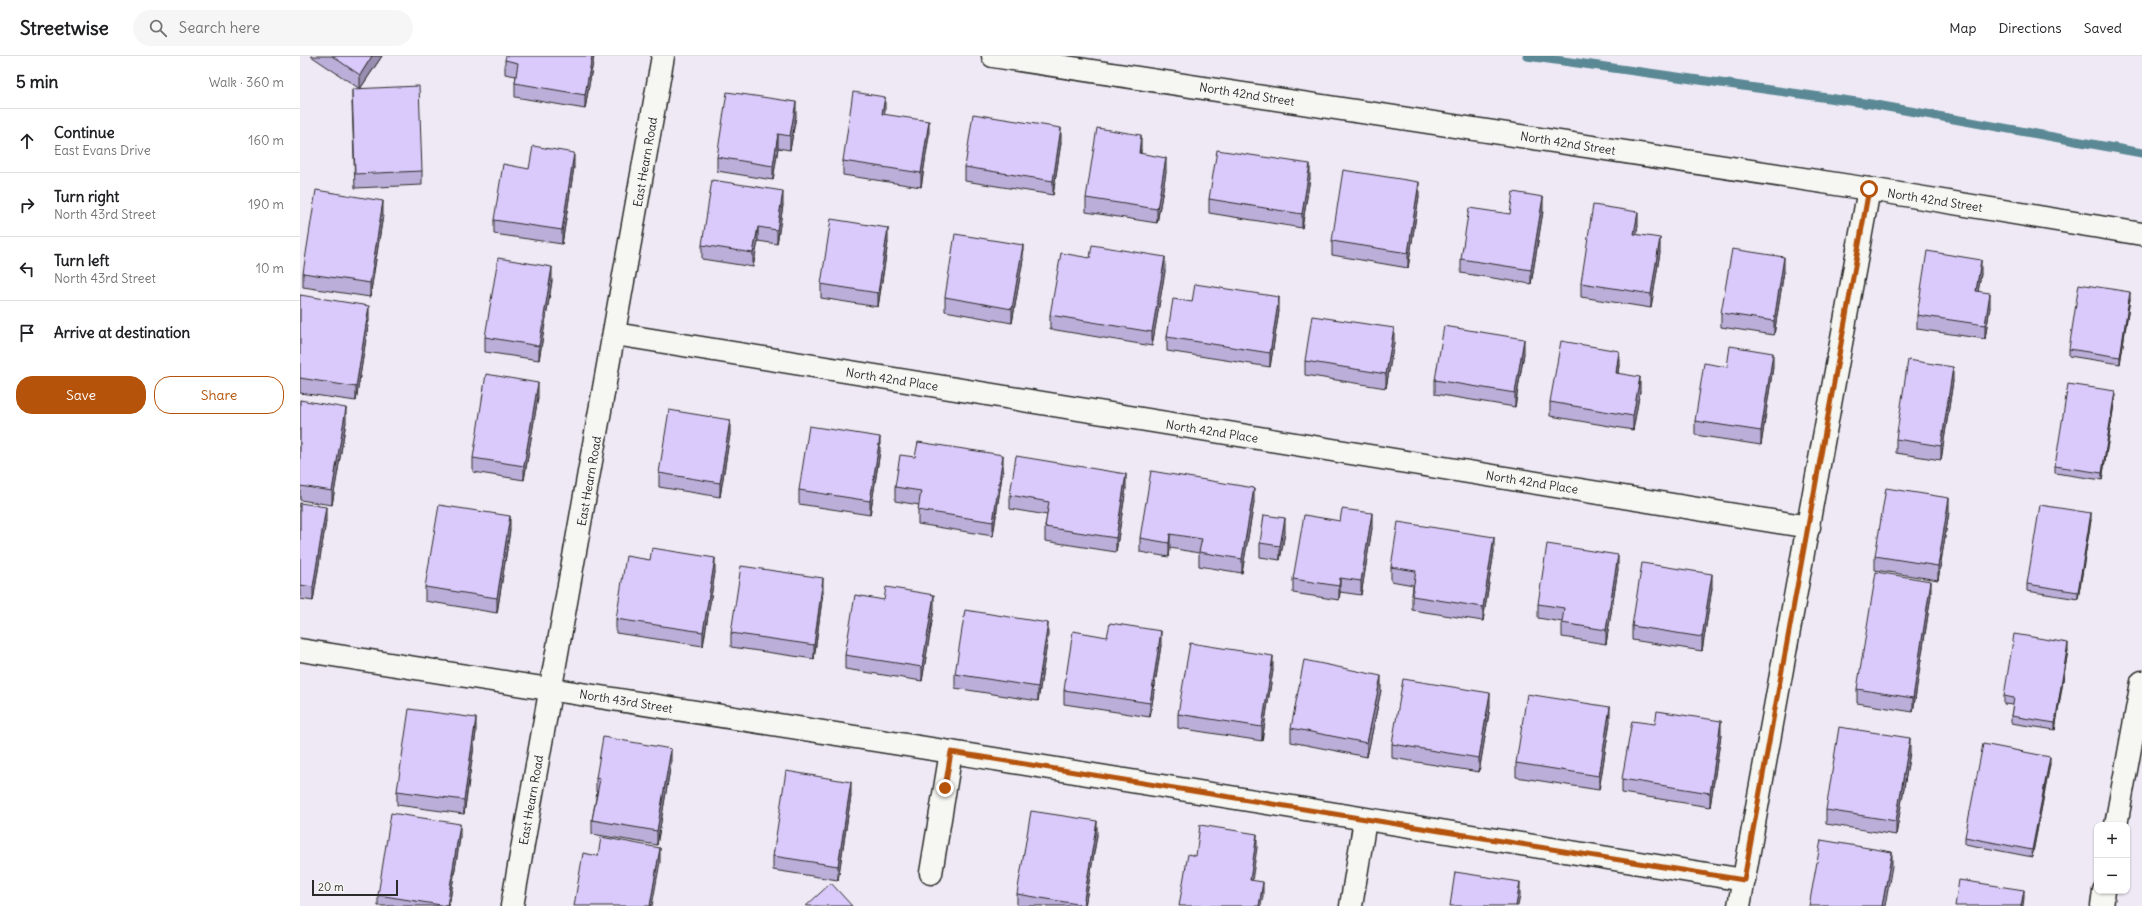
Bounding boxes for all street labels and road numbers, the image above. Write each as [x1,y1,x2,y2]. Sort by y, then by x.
street label: North 42nd Street [1198,79,1296,109]
street label: East Hearn Road [630,116,660,208]
street label: North 42nd Street [1519,128,1617,158]
street label: North 42nd Street [1886,185,1984,215]
street label: North 42nd Place [845,364,939,394]
street label: North 42nd Place [1165,416,1259,446]
street label: East Hearn Road [574,435,604,527]
street label: North 42nd Place [1485,467,1579,497]
street label: North 43rd Street [578,686,674,716]
street label: East Hearn Road [516,754,546,846]

